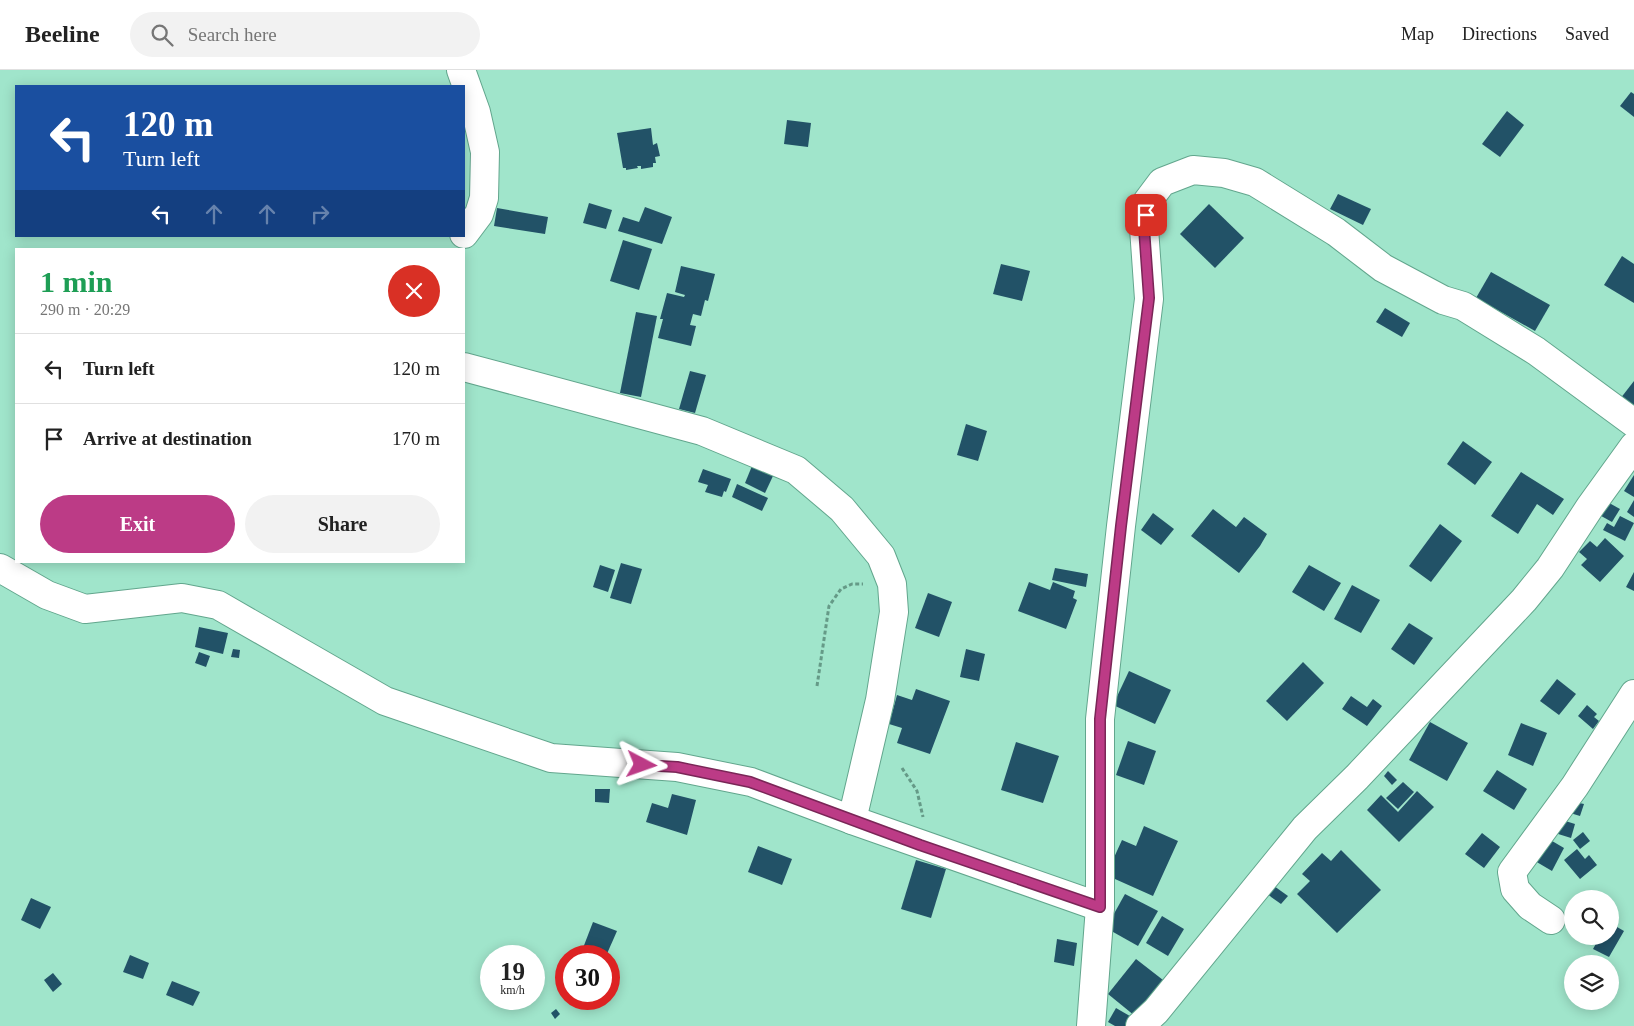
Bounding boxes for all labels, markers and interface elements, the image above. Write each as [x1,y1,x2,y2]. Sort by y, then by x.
search box [130,12,480,57]
text: Beeline [25,21,100,47]
icon: search [148,21,176,49]
text: Search here [188,24,277,45]
text: Map [1401,24,1434,44]
text: Directions [1462,24,1537,44]
text: Saved [1565,24,1609,44]
icon: left [40,105,105,170]
text: 120 m [123,105,213,144]
text: Turn left [123,146,200,171]
pin [1125,194,1167,236]
icon: left [147,200,175,228]
icon: ahead [200,200,228,228]
icon: ahead [253,200,281,228]
icon: right [306,200,334,228]
icon: arrive [1132,201,1160,229]
text: 1 min [40,265,113,298]
button: close [388,265,440,317]
text: 290 m · 20:29 [40,301,130,318]
icon: left [40,355,68,383]
text: Turn left [83,358,155,379]
text: 120 m [392,358,440,379]
icon: arrive [40,425,68,453]
text: Arrive at destination [83,428,252,449]
text: 170 m [392,428,440,449]
button: Exit [40,495,235,553]
button: Share [245,495,440,553]
position arrow [615,738,667,790]
map controls [1564,890,1619,1010]
button: search [1564,890,1619,945]
speed limit sign: 30 [555,945,620,1010]
button: layers [1564,955,1619,1010]
text: 19 [500,958,525,985]
text: km/h [500,983,525,997]

